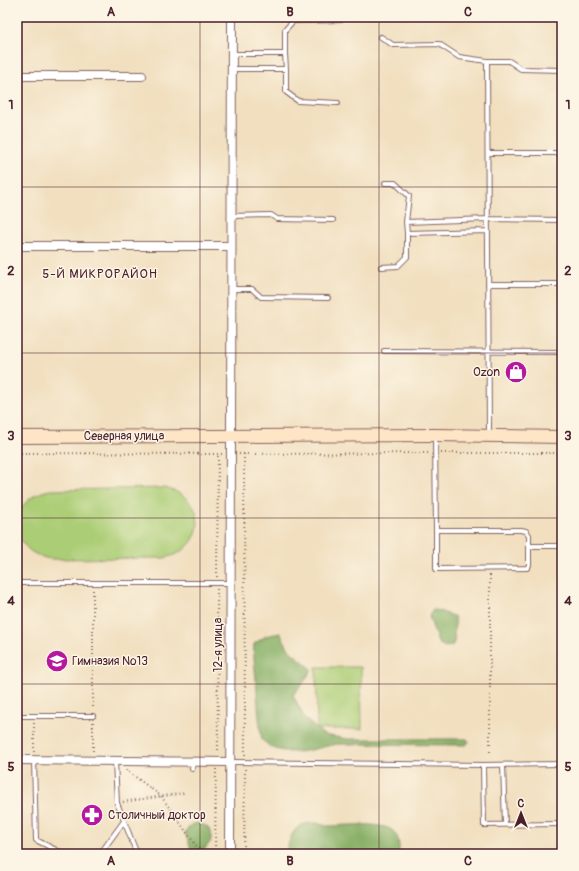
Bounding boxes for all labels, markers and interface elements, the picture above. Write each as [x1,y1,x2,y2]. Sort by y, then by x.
text: A [107,4,116,20]
text: B [286,4,294,20]
text: C [464,4,472,20]
text: 1 [8,97,14,113]
text: 1 [565,97,571,113]
text: 2 [7,263,15,279]
text: 2 [564,263,572,279]
district label: 5-Й МИКРОРАЙОН [42,266,158,282]
shop icon: Ozon [503,359,529,385]
place label: Ozon [473,365,500,380]
text: 3 [7,428,15,444]
text: 3 [564,428,572,444]
street label: Северная улица [84,429,165,444]
text: 4 [7,593,15,609]
text: 4 [564,593,572,609]
street label: 12-я улица [211,617,226,672]
school or university icon: Гимназия №13 [44,648,70,674]
place label: Гимназия №13 [72,654,148,669]
text: 5 [7,759,15,775]
text: 5 [564,759,572,775]
north arrow [501,793,541,833]
text: С [518,797,525,810]
pharmacy icon: Столичный доктор [79,802,105,828]
place label: Столичный доктор [108,808,206,823]
text: A [107,853,116,869]
text: B [286,853,294,869]
text: C [464,853,472,869]

